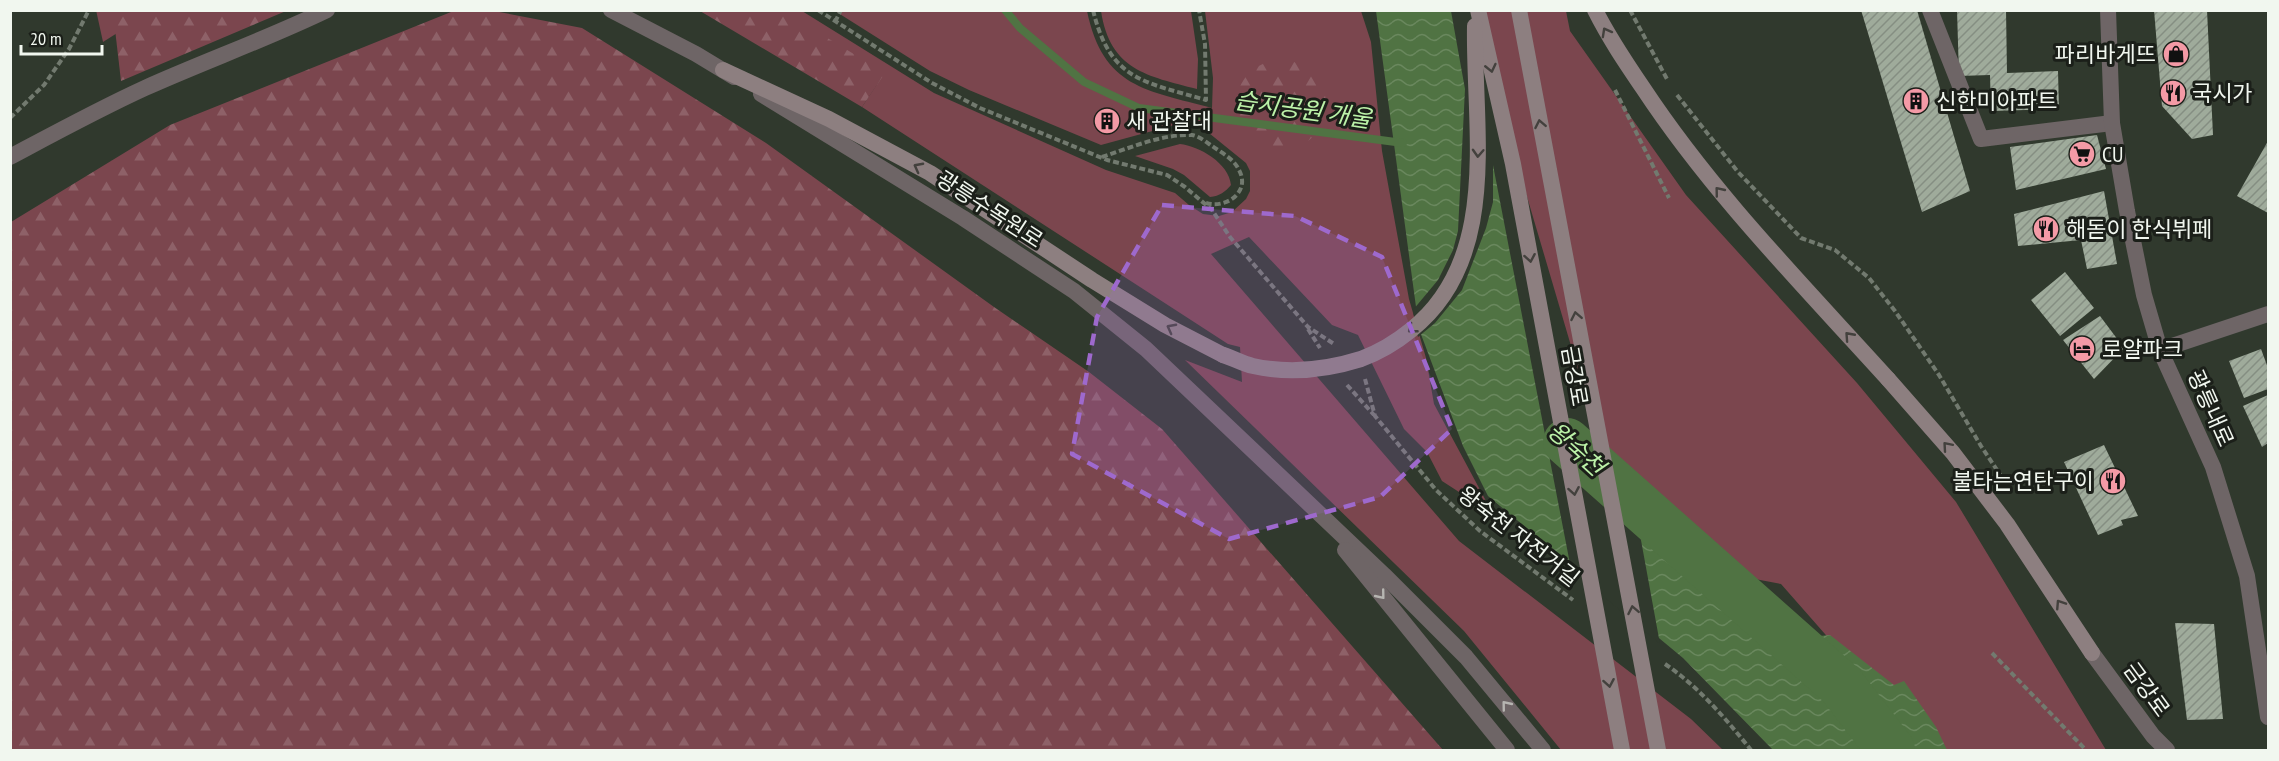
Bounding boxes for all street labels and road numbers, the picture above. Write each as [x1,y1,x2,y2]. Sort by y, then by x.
street label: 광릉수목원로 [931,164,1049,254]
street label: 금강로 [1556,344,1594,408]
street label: 광릉내로 [2182,365,2240,451]
street label: 왕숙천 자전거길 [1453,480,1585,592]
street label: 금강로 [2118,656,2176,722]

